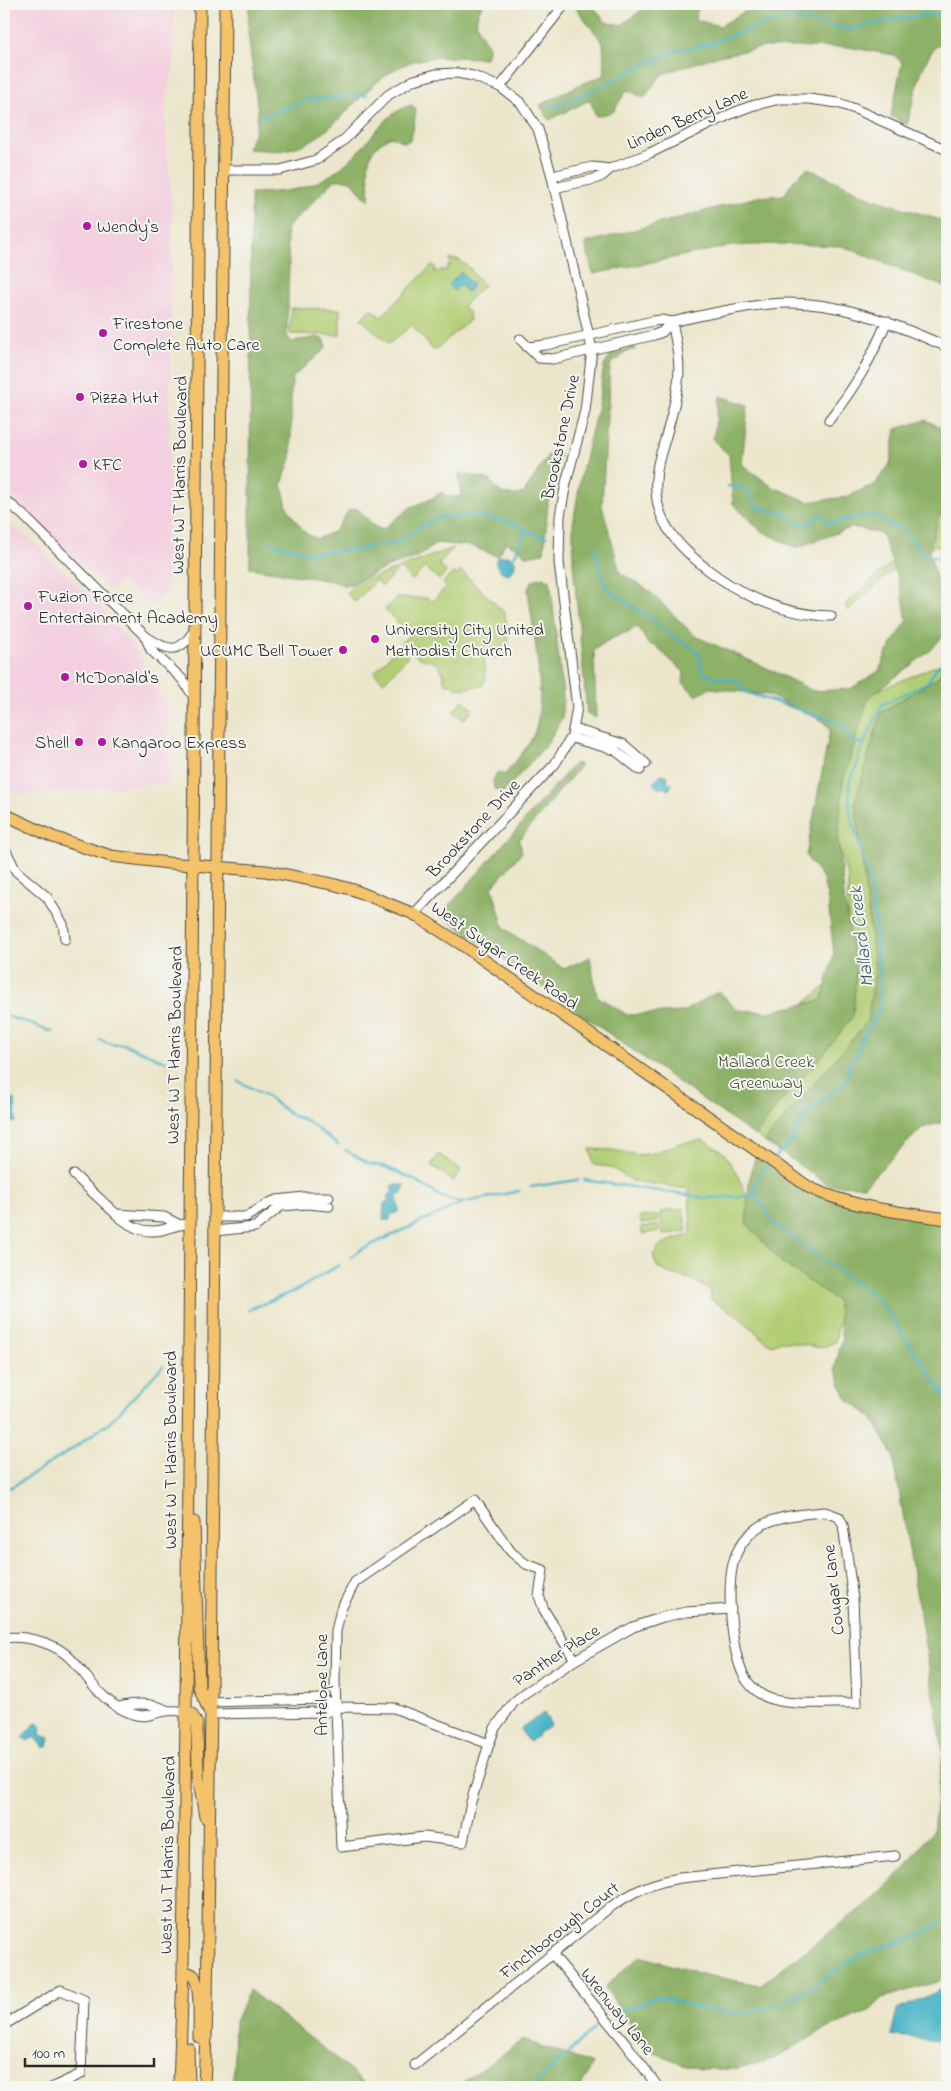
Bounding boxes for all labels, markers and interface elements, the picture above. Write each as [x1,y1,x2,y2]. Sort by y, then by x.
street label: Linden Berry Lane [623,81,753,158]
place label: Wendy's [97,215,159,241]
marker: Wendy's [81,220,93,232]
place label: Firestone Complete Auto Care [112,312,261,359]
marker: Firestone Complete Auto Care [97,327,109,339]
street label: Brookstone Drive [536,372,588,503]
street label: West W T Harris Boulevard [166,376,196,574]
place label: Pizza Hut [90,386,159,412]
marker: Pizza Hut [74,391,86,403]
place label: KFC [93,453,122,479]
marker: KFC [77,458,89,470]
place label: Fuzion Force Entertainment Academy [37,585,218,632]
marker: Fuzion Force Entertainment Academy [22,600,34,612]
place label: University City United Methodist Church [385,618,544,665]
marker: University City United Methodist Church [369,633,381,645]
place label: UCUMC Bell Tower [200,639,333,665]
marker: UCUMC Bell Tower [337,644,349,656]
place label: McDonald's [75,666,159,692]
marker: McDonald's [59,671,71,683]
place label: Shell [35,731,69,757]
place label: Kangaroo Express [112,731,247,758]
marker: Shell [73,736,85,748]
marker: Kangaroo Express [96,736,108,748]
street label: Brookstone Drive [421,773,528,886]
water label: Mallard Creek [843,884,882,989]
street label: West Sugar Creek Road [424,896,583,1018]
street label: West W T Harris Boulevard [161,946,191,1144]
park label: Mallard Creek Greenway [718,1050,814,1097]
street label: West W T Harris Boulevard [159,1351,185,1549]
street label: Cougar Lane [817,1542,854,1636]
street label: Panther Place [509,1618,606,1694]
street label: Antelope Lane [310,1633,336,1736]
street label: West W T Harris Boulevard [154,1756,184,1954]
street label: Finchborough Court [494,1876,626,1988]
street label: Wrenway Lane [573,1963,660,2062]
scale bar [25,2036,154,2068]
text: 100 m [32,2043,65,2065]

